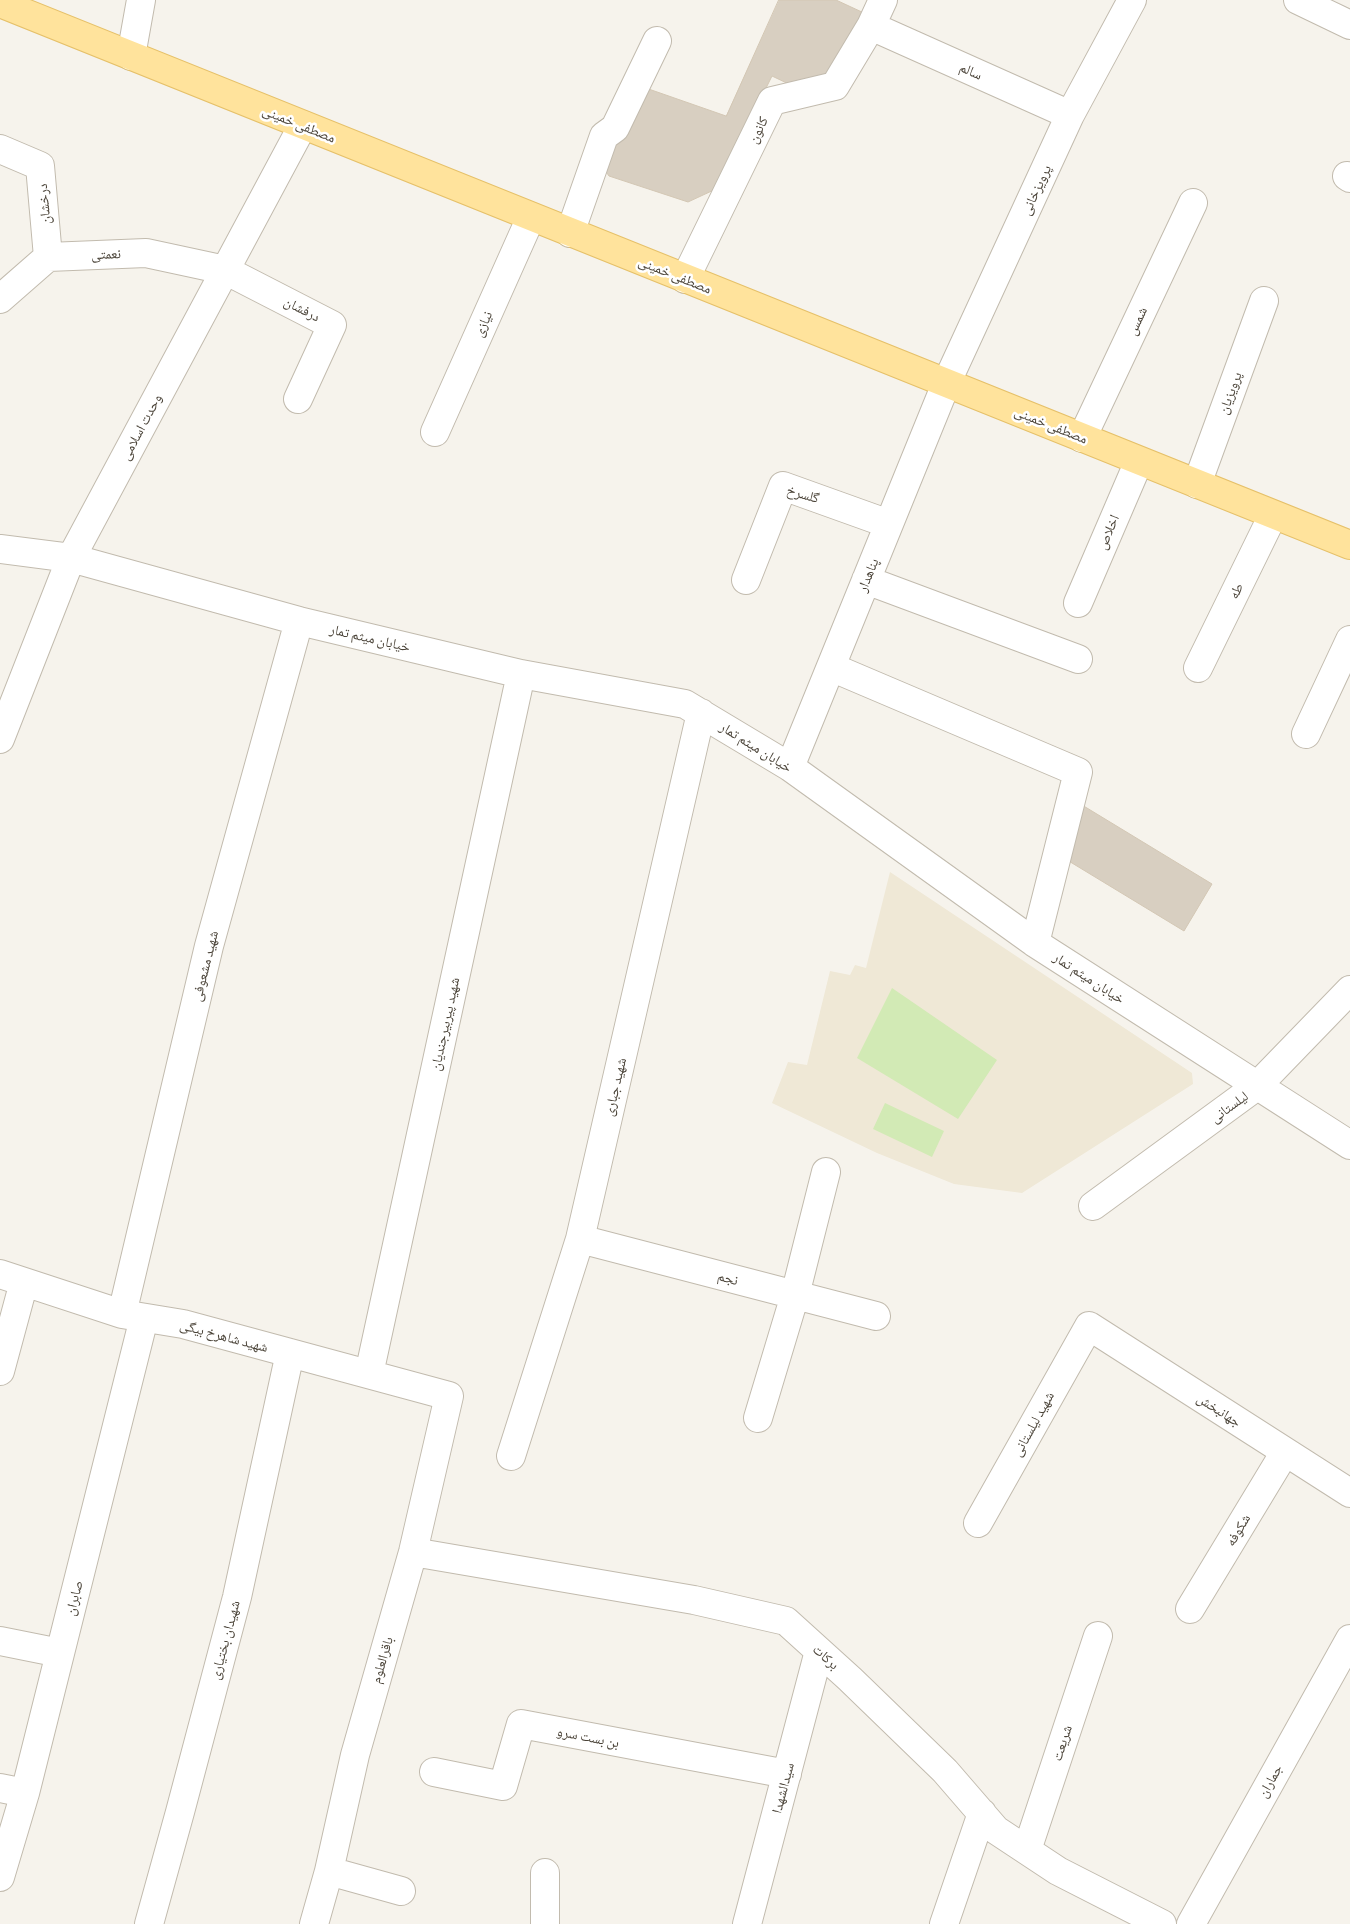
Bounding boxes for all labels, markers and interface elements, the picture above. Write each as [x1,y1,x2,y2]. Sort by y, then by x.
street label: سالم [957,59,985,83]
street label: مصطفی خمینی [260,102,338,146]
street label: کانون [744,114,772,146]
street label: پرویزخانی [1017,162,1055,218]
street label: درخشان [34,183,54,225]
street label: نعمتی [91,245,121,263]
street label: مصطفی خمینی [636,253,714,297]
street label: درفشان [281,293,323,325]
street label: شمس [1123,304,1151,338]
street label: نیازی [470,308,496,340]
street label: پرویزیان [1215,369,1245,417]
street label: وحدت اسلامی [117,391,165,463]
street label: مصطفی خمینی [1012,403,1090,447]
street label: گلسرخ [785,481,821,507]
street label: اخلاص [1093,512,1123,552]
street label: پناهدار [854,556,882,594]
street label: طه [1225,580,1247,602]
street label: خیابان میثم تمار [328,621,412,655]
street label: خیابان میثم تمار [717,718,795,776]
street label: شهید مشعوفی [188,929,222,1003]
street label: خیابان میثم تمار [1050,949,1128,1007]
street label: شهید پیربیرجندیان [427,976,463,1072]
street label: شهید جباری [600,1056,630,1118]
street label: لیلستانی [1207,1088,1251,1126]
street label: نجم [716,1267,740,1289]
street label: شهید شاهرخ بیگی [178,1316,270,1356]
street label: شهید لیلستانی [1008,1389,1058,1459]
street label: جهانبخش [1194,1390,1244,1430]
street label: شکوفه [1222,1511,1254,1549]
street label: صابران [62,1579,86,1617]
street label: شهیدان بختیاری [206,1599,244,1681]
street label: باقرالعلوم [367,1635,397,1685]
street label: برکات [809,1641,843,1673]
street label: بن بست سرو [555,1723,621,1751]
street label: شریعت [1048,1723,1076,1763]
street label: سیدالشهدا [768,1761,798,1815]
street label: جماران [1254,1762,1286,1800]

